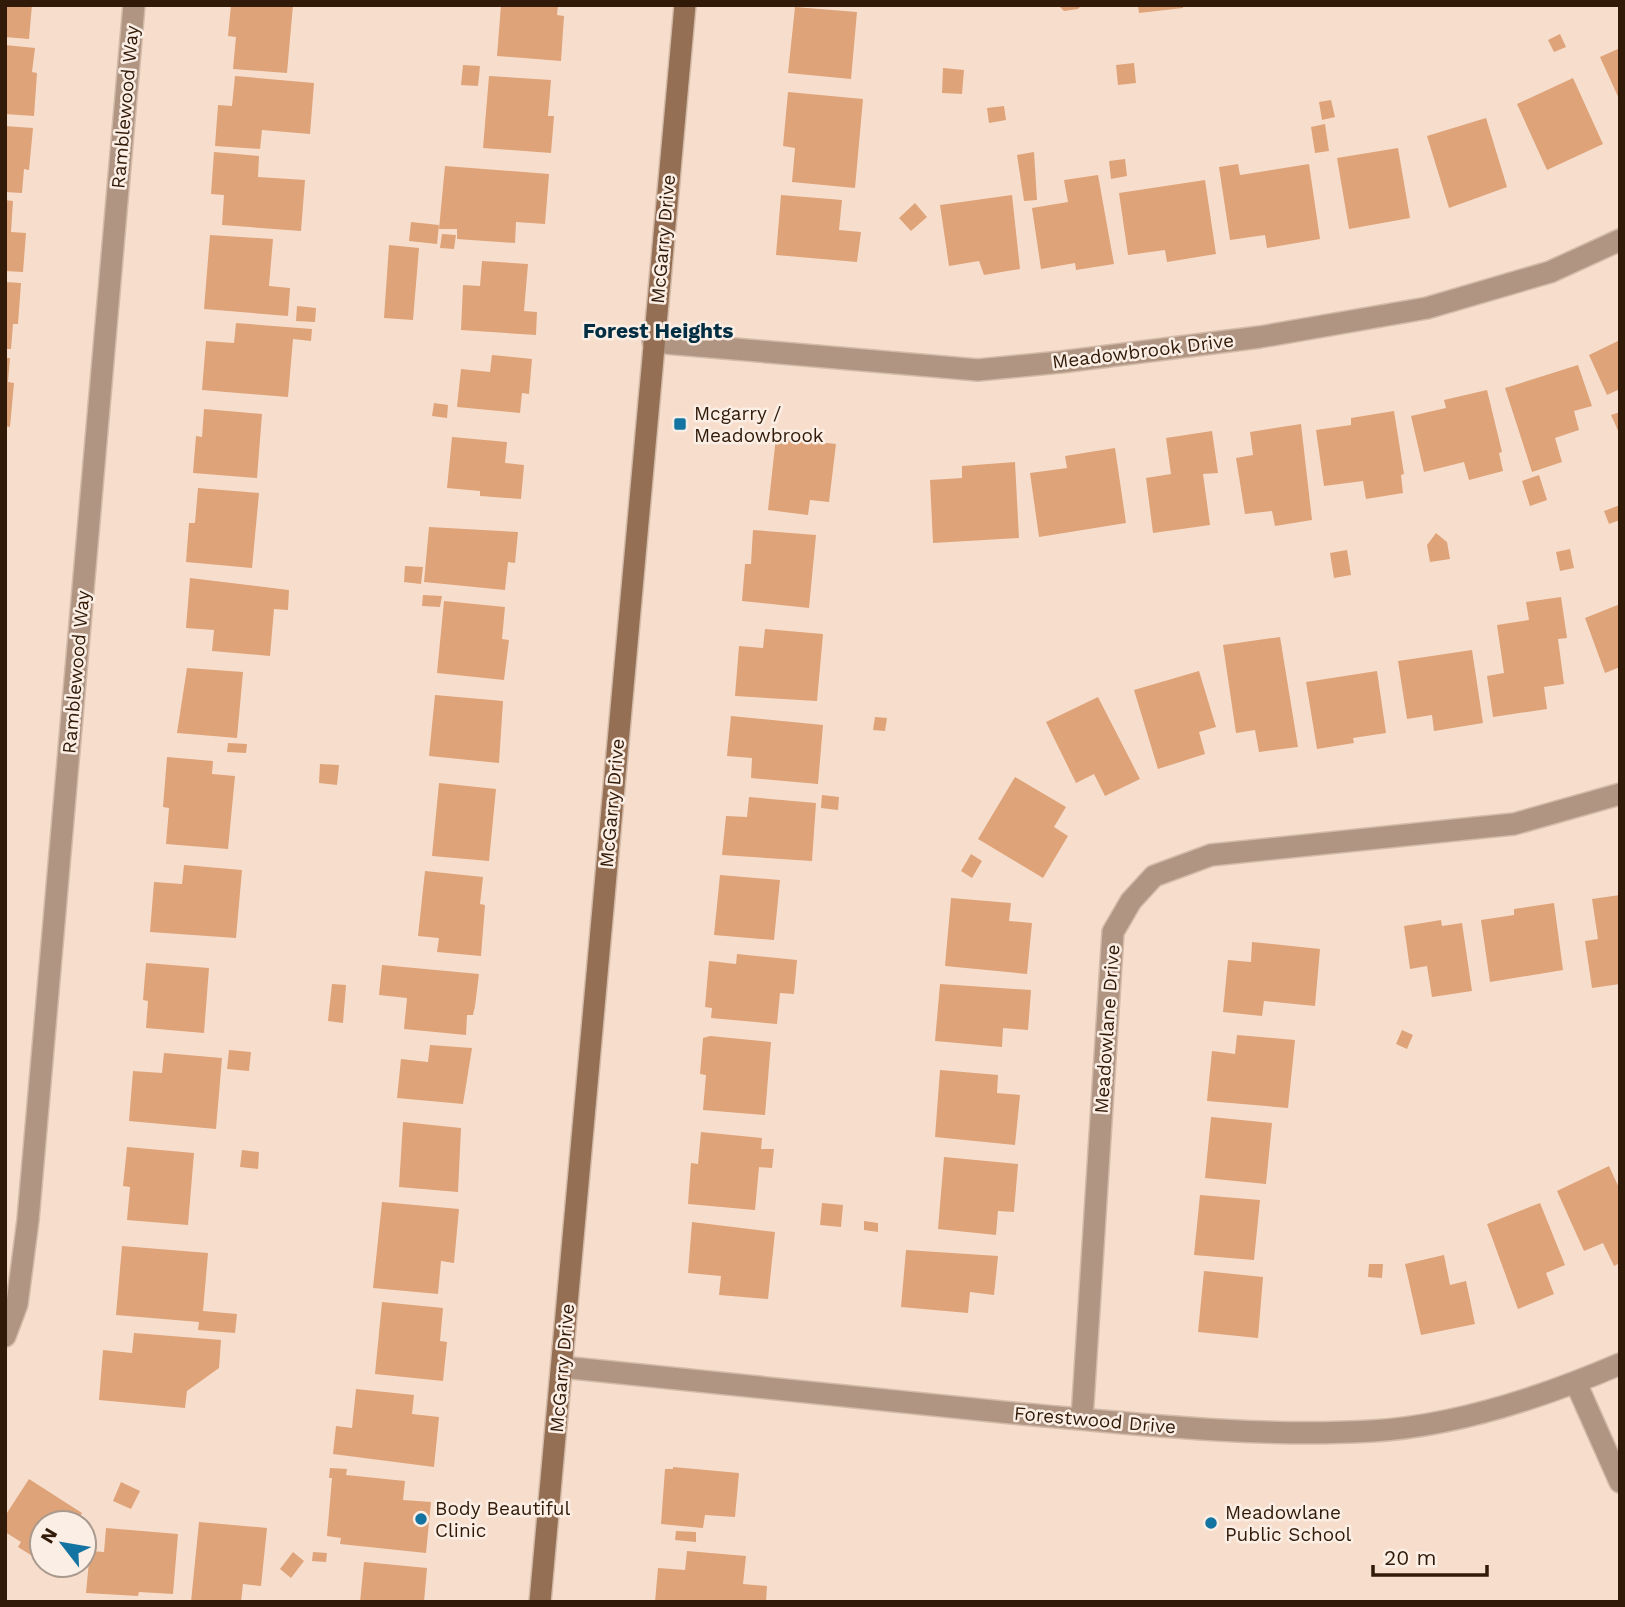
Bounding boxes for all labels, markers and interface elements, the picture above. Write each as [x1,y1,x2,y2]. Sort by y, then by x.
street label: Ramblewood Way [106,24,144,190]
street label: McGarry Drive [646,173,680,305]
district label: Forest Heights [583,318,733,343]
street label: Meadowbrook Drive [1051,328,1235,374]
place label: Mcgarry / Meadowbrook [694,402,824,447]
marker: Mcgarry / Meadowbrook [672,416,688,432]
street label: Ramblewood Way [57,589,95,755]
street label: McGarry Drive [595,737,629,869]
street label: Meadowlane Drive [1090,944,1124,1114]
street label: McGarry Drive [545,1302,579,1434]
street label: Forestwood Drive [1013,1401,1177,1439]
place label: Body Beautiful Clinic [435,1497,571,1542]
place label: Meadowlane Public School [1225,1501,1352,1546]
north arrow [28,1509,98,1579]
marker: Body Beautiful Clinic [413,1511,429,1527]
marker: Meadowlane Public School [1203,1515,1219,1531]
text: N [35,1524,62,1547]
scale bar [1373,1534,1487,1578]
text: 20 m [1384,1545,1436,1570]

